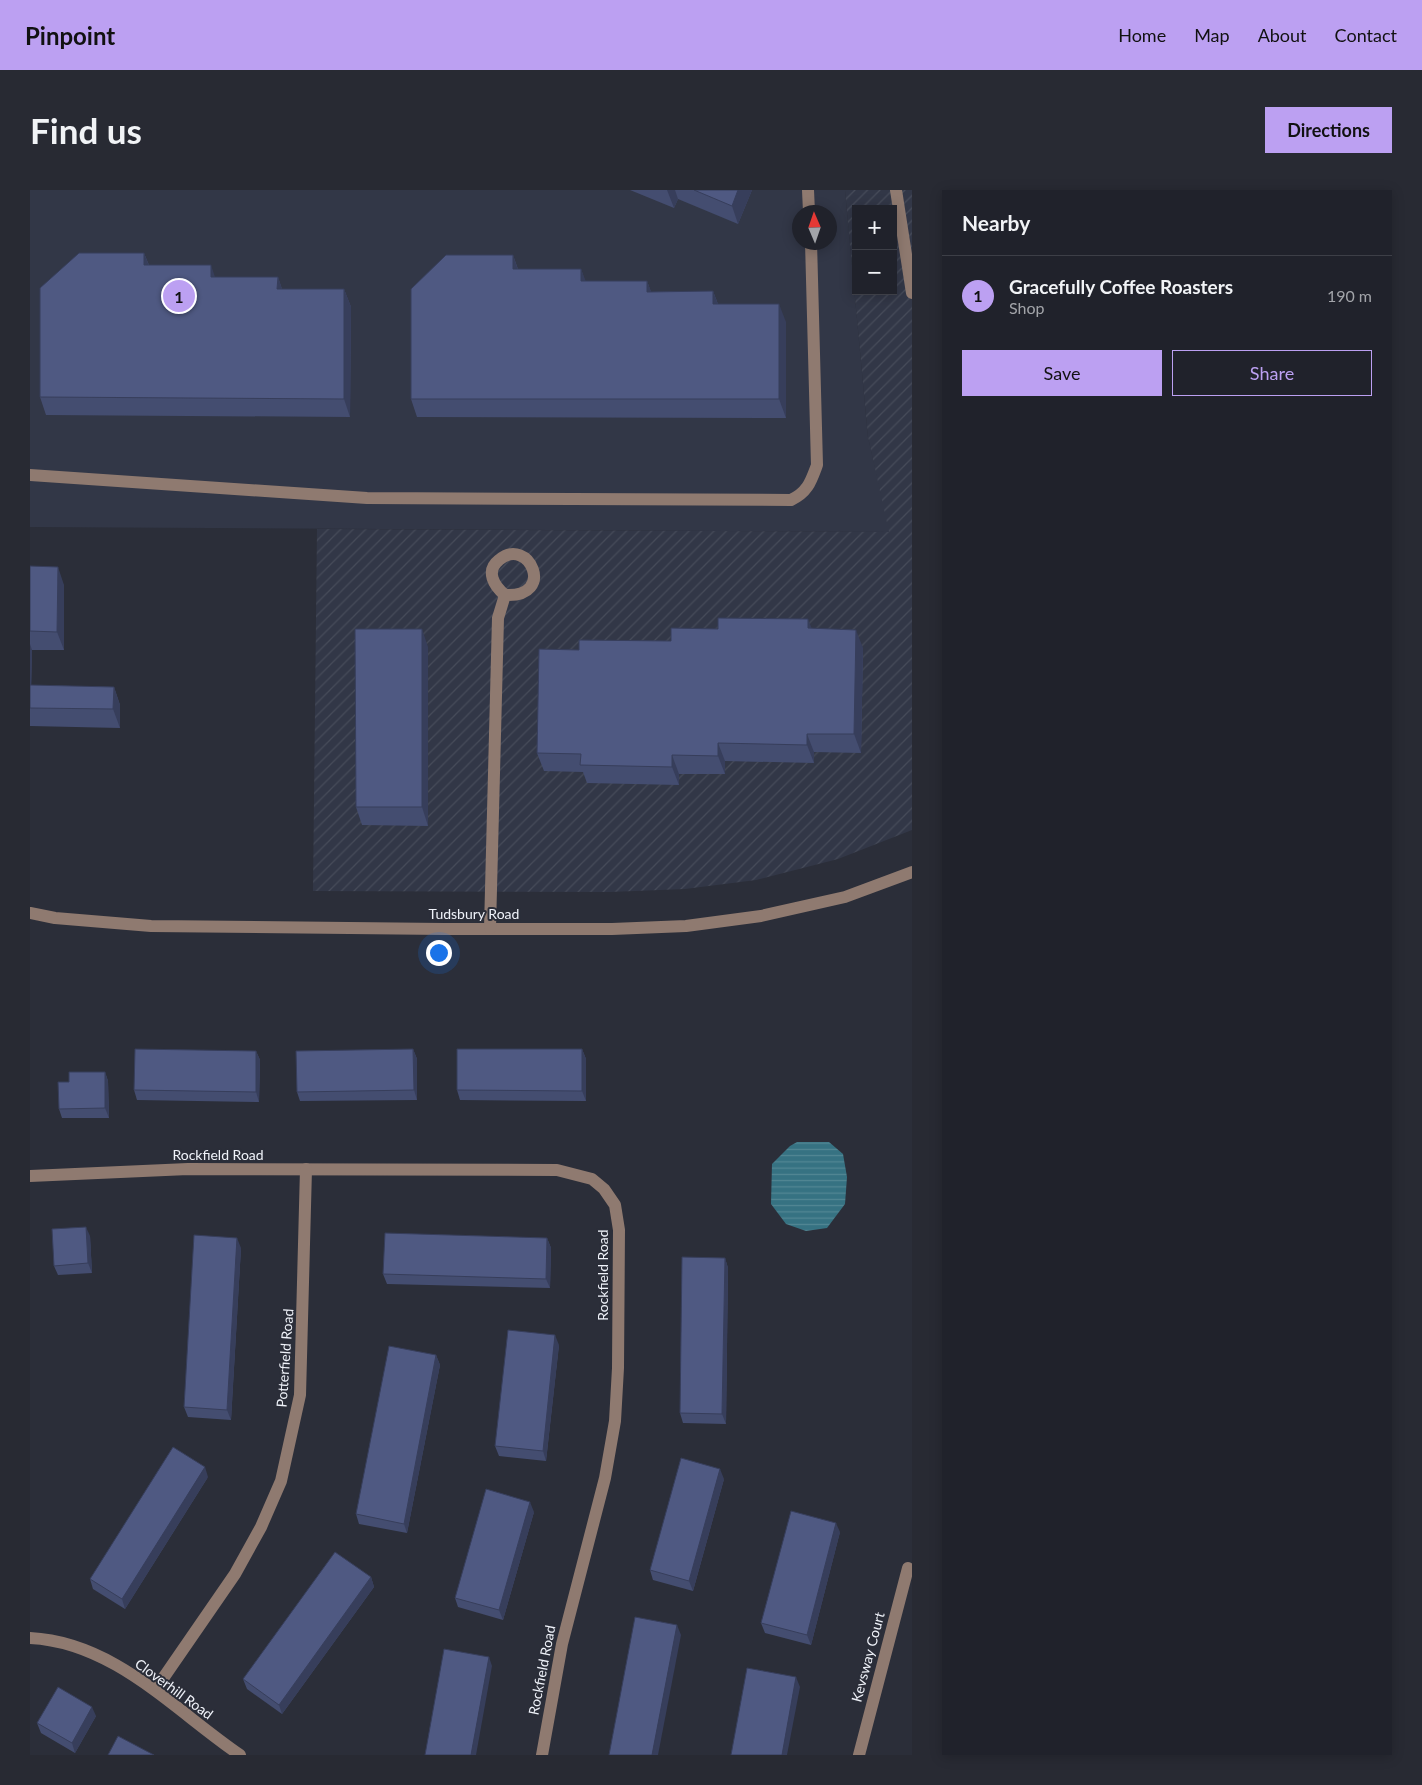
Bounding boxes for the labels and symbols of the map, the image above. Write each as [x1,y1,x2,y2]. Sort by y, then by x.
north arrow [792,205,837,250]
pin: 1 [163,277,195,315]
street label: Tudsbury Road [429,905,519,922]
your location [426,940,452,966]
street label: Rockfield Road [172,1146,264,1163]
street label: Rockfield Road [594,1229,611,1321]
street label: Potterfield Road [273,1308,296,1408]
street label: Kevsway Court [847,1610,888,1704]
street label: Rockfield Road [524,1623,559,1716]
street label: Cloverhill Road [132,1655,217,1723]

